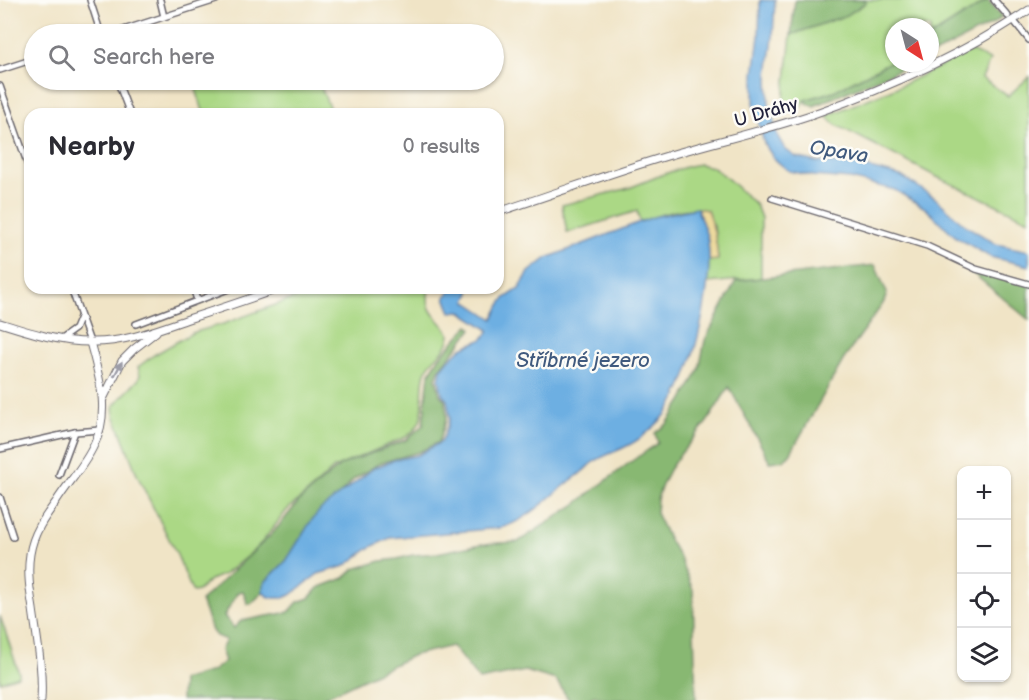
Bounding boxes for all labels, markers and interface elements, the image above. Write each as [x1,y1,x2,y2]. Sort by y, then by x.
north arrow [885,18,939,72]
search box [24,24,504,90]
icon: search [45,41,78,74]
text: Search here [93,44,215,71]
street label: U Dráhy [732,93,801,132]
text: Nearby [48,132,135,163]
text: 0 results [403,135,480,159]
water label: Opava [808,136,870,168]
water label: Stříbrné jezero [516,349,650,373]
one-way arrow [113,360,123,377]
map controls [957,466,1011,682]
button: + [957,466,1011,520]
button: − [957,520,1011,574]
button: locate [957,574,1011,628]
button: layers [957,628,1011,682]

